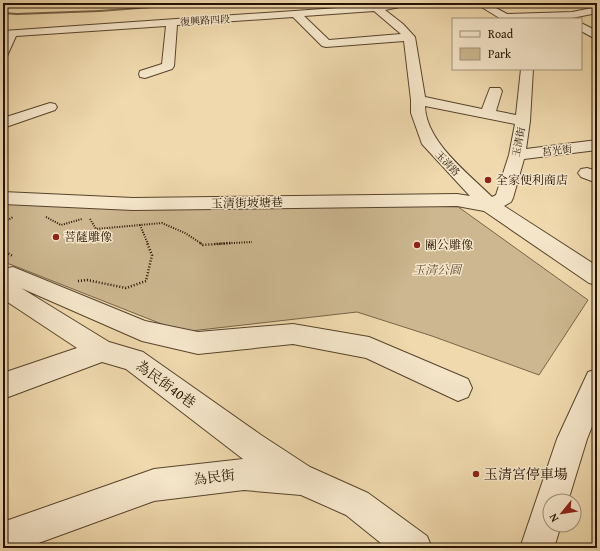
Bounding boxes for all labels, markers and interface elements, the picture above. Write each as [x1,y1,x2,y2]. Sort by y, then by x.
street label: 復興路四段 [180,11,230,30]
legend [452,18,582,70]
text: Road [488,25,514,42]
text: Park [488,45,512,62]
street label: 玉清街 [508,126,529,158]
street label: 莒光街 [541,141,573,160]
street label: 玉清路 [432,147,463,179]
place label: 全家便利商店 [496,171,568,188]
marker: 全家便利商店 [483,175,493,185]
street label: 玉清街坡塘巷 [211,193,283,212]
place label: 菩薩雕像 [64,228,112,245]
marker: 菩薩雕像 [51,232,61,242]
place label: 關公雕像 [425,236,473,253]
marker: 關公雕像 [412,240,422,250]
park label: 玉清公園 [413,261,463,278]
street label: 為民街40巷 [132,355,200,413]
place label: 玉清宮停車場 [484,464,568,484]
street label: 為民街 [192,465,236,489]
marker: 玉清宮停車場 [471,469,481,479]
north arrow [542,493,582,533]
text: N [544,510,562,525]

